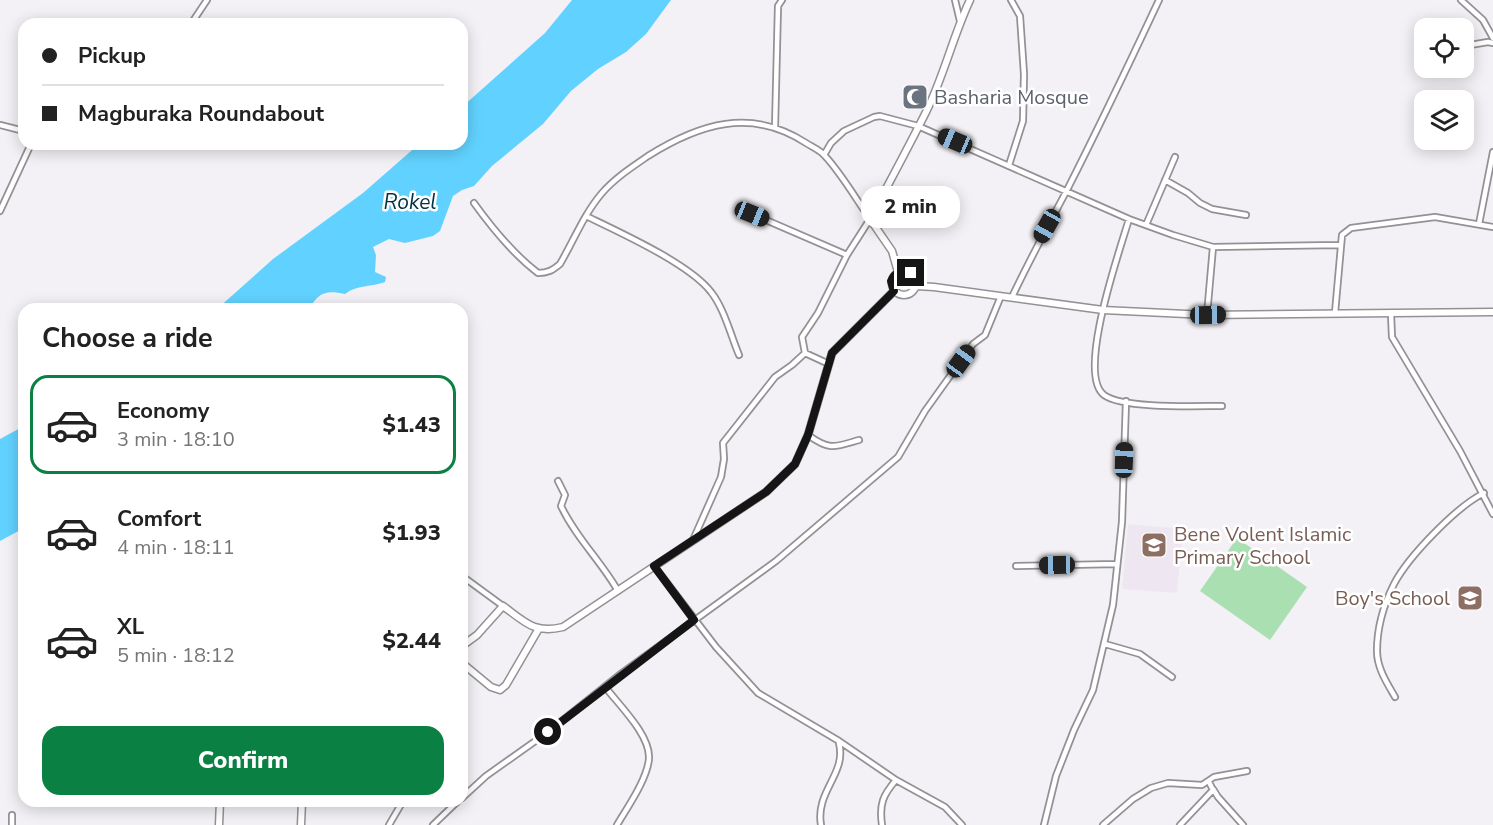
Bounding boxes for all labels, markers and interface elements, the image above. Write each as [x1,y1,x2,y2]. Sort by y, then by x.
map controls [1414,18,1474,150]
button: locate [1414,18,1474,78]
text: Pickup [78,41,146,71]
mosque icon: Basharia Mosque [900,82,930,112]
place label: Basharia Mosque [934,84,1089,111]
button: layers [1414,90,1474,150]
text: Magburaka Roundabout [78,99,324,129]
car [935,126,975,156]
callout: 2 min [862,186,960,228]
water label: Rokel [383,188,437,216]
text: 2 min [884,193,937,220]
car [732,199,772,229]
car [1030,206,1064,246]
route end [897,259,924,286]
car [1190,306,1226,324]
text: Choose a ride [42,320,213,357]
car [943,341,979,381]
text: Economy [117,396,209,426]
icon: car [45,398,99,452]
text: $1.43 [382,410,441,440]
text: 3 min · 18:10 [117,426,235,453]
car [1114,442,1134,478]
text: Comfort [117,504,201,534]
icon: car [45,506,99,560]
text: $1.93 [382,518,441,548]
place label: Bene Volent Islamic Primary School [1174,521,1351,571]
school or university icon: Bene Volent Islamic Primary School [1139,530,1169,560]
text: 4 min · 18:11 [117,534,235,561]
car [1039,556,1075,574]
school or university icon: Boy's School [1455,583,1485,613]
place label: Boy's School [1335,585,1450,612]
text: XL [117,612,144,642]
icon: car [45,614,99,668]
text: $2.44 [382,626,441,656]
text: 5 min · 18:12 [117,642,235,669]
route start [534,718,561,745]
button: Confirm [42,726,444,795]

